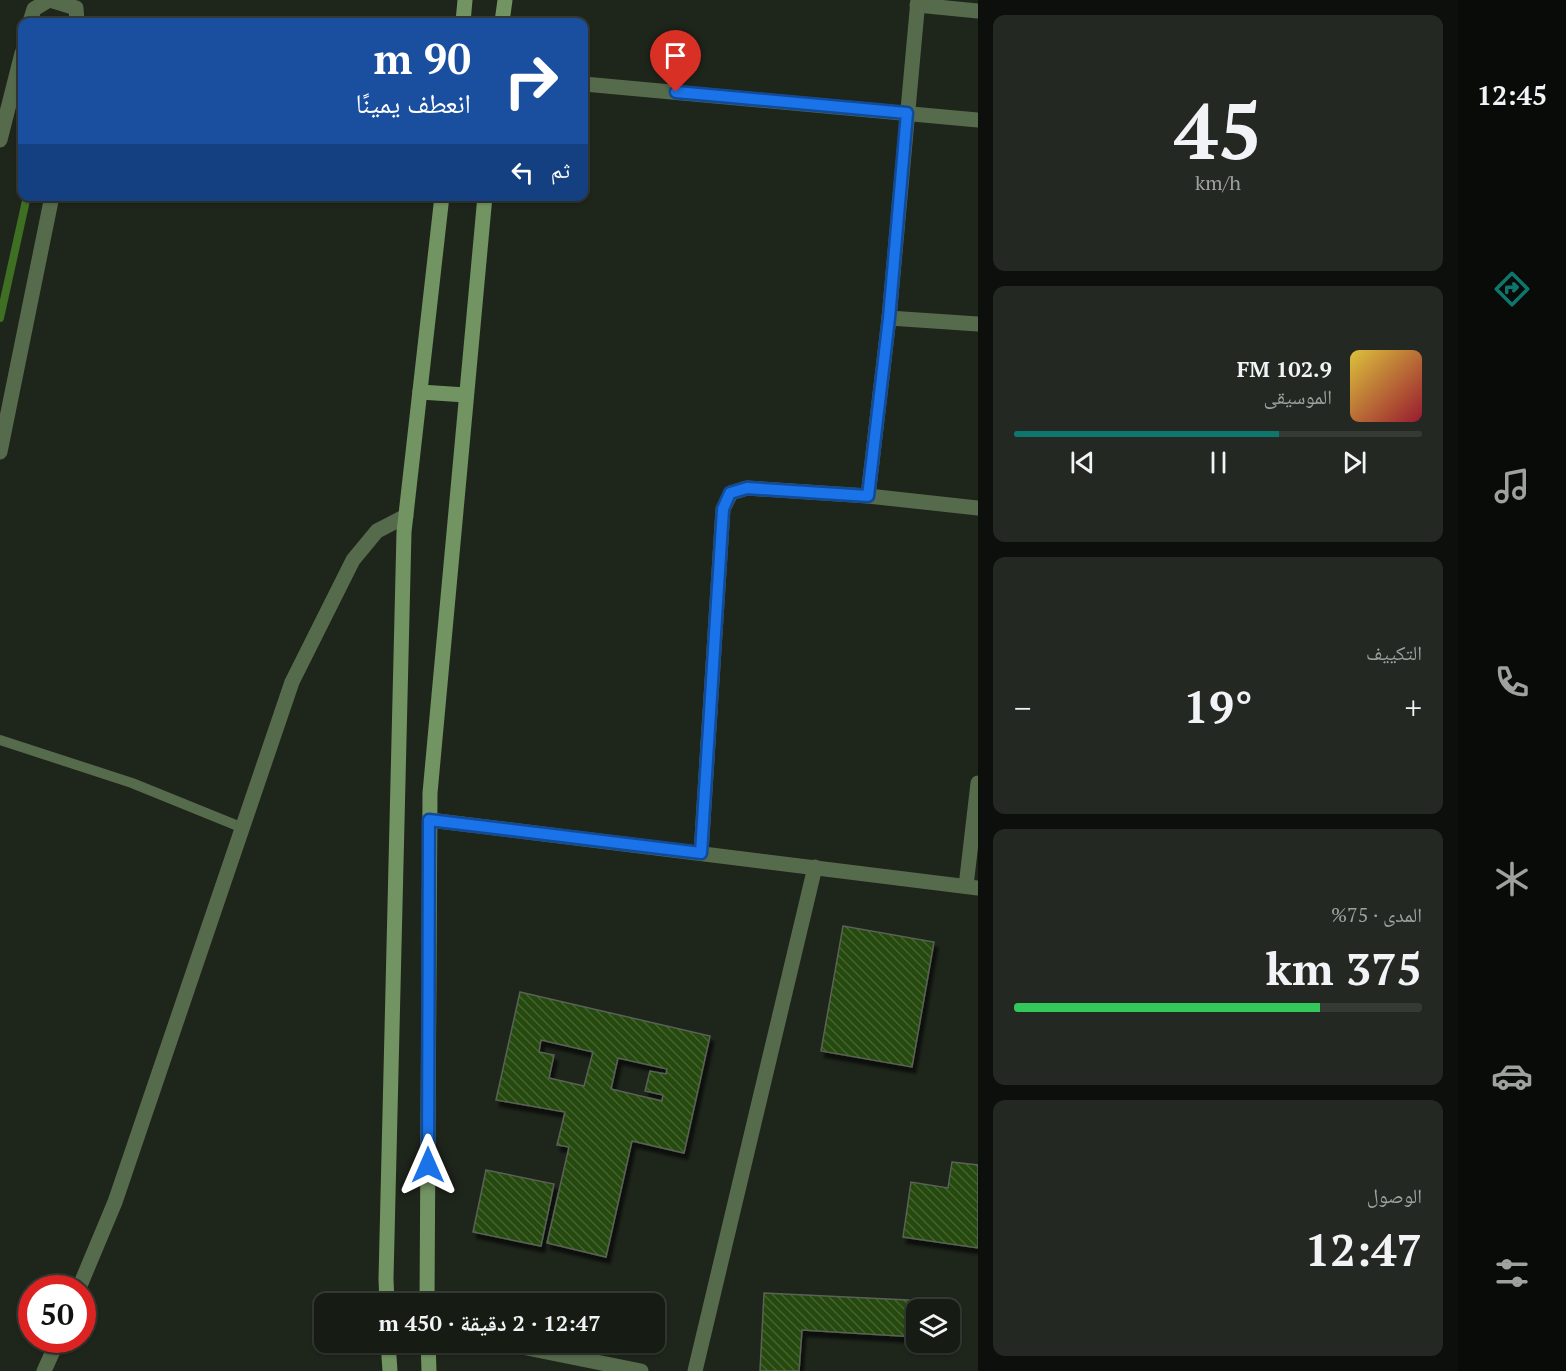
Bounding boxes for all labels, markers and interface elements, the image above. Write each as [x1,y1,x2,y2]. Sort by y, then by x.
text: 90 m [373,30,471,86]
pin [650,30,701,92]
icon: arrive [659,39,692,72]
icon: right [492,42,570,120]
text: 12:45 [1477,77,1547,113]
text: 45 [1174,78,1262,181]
text: انعطف يمينًا [356,85,471,121]
text: ثم [551,155,570,184]
icon: left [506,156,539,189]
text: km/h [1195,169,1241,196]
icon: directions [1491,268,1533,310]
text: 102.9 FM [1237,354,1332,383]
text: الموسيقى [1264,383,1332,410]
icon: previous [1066,446,1099,479]
icon: pause [1202,446,1235,479]
icon: next [1338,446,1371,479]
icon: music [1491,465,1533,507]
text: التكييف [1366,639,1422,666]
icon: phone [1491,661,1533,703]
text: 19° [1183,676,1253,736]
text: − [1014,686,1032,729]
text: + [1404,686,1422,729]
icon: climate [1491,858,1533,900]
text: المدى · 75% [1331,901,1422,928]
text: 375 km [1266,938,1422,998]
icon: car [1491,1055,1533,1097]
position arrow [396,1133,460,1197]
text: الوصول [1367,1182,1422,1209]
text: 12:47 [1305,1219,1422,1279]
icon: filters [1491,1252,1533,1294]
speed limit sign: 50 [18,1275,96,1353]
map controls [906,1299,960,1353]
button: layers [906,1299,960,1353]
text: 12:47 · 2 دقيقة · 450 m [378,1308,601,1337]

